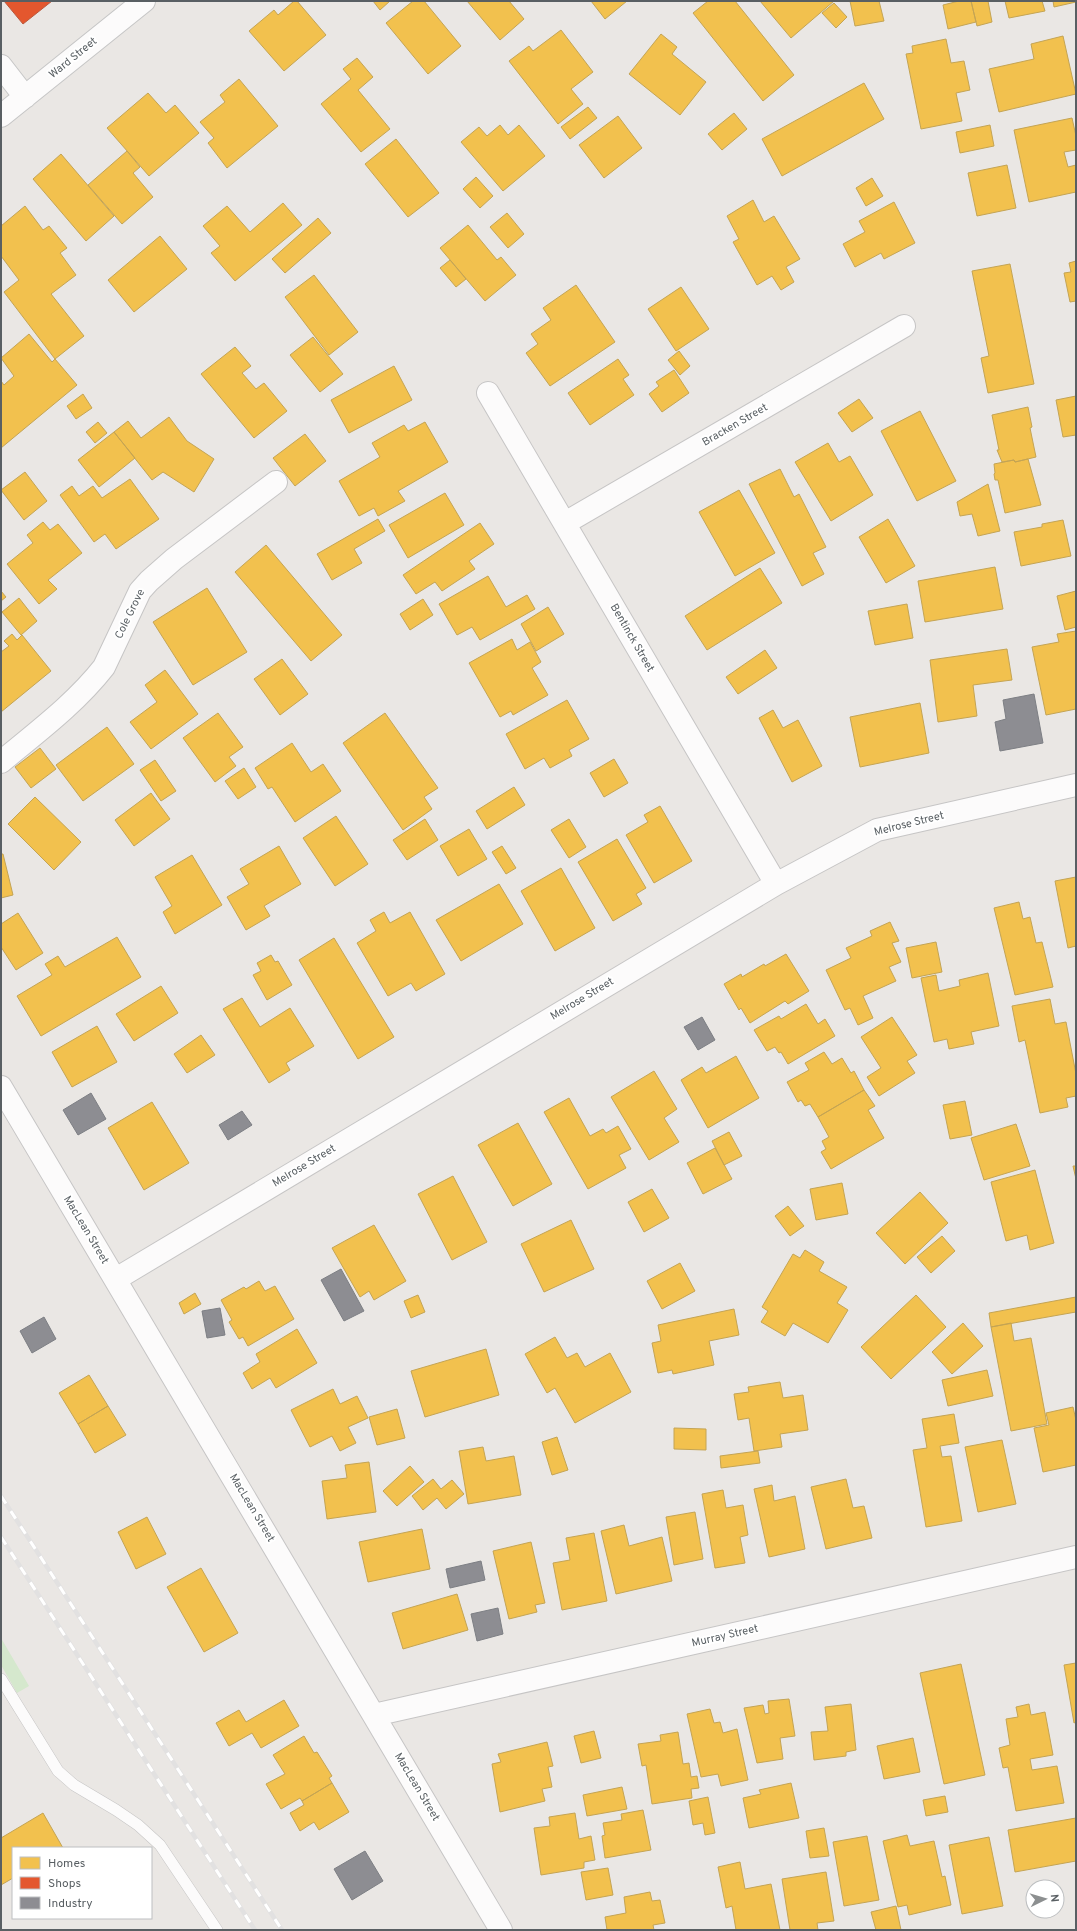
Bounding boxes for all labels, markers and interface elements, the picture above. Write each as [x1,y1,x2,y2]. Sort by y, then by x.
street label: Ward Street [46,34,100,82]
street label: Bracken Street [700,401,770,449]
street label: Cole Grove [112,587,148,641]
street label: Bentinck Street [607,601,657,675]
street label: Melrose Street [873,809,945,839]
street label: Melrose Street [548,975,616,1023]
street label: Melrose Street [270,1142,338,1190]
street label: MacLean Street [60,1193,112,1267]
street label: MacLean Street [226,1471,278,1545]
street label: Murray Street [690,1622,760,1650]
street label: MacLean Street [391,1750,443,1824]
legend [12,1847,152,1919]
text: Homes [48,1856,85,1872]
text: Shops [48,1876,81,1892]
north arrow [1025,1879,1065,1919]
text: N [1047,1894,1061,1903]
text: Industry [48,1896,93,1912]

